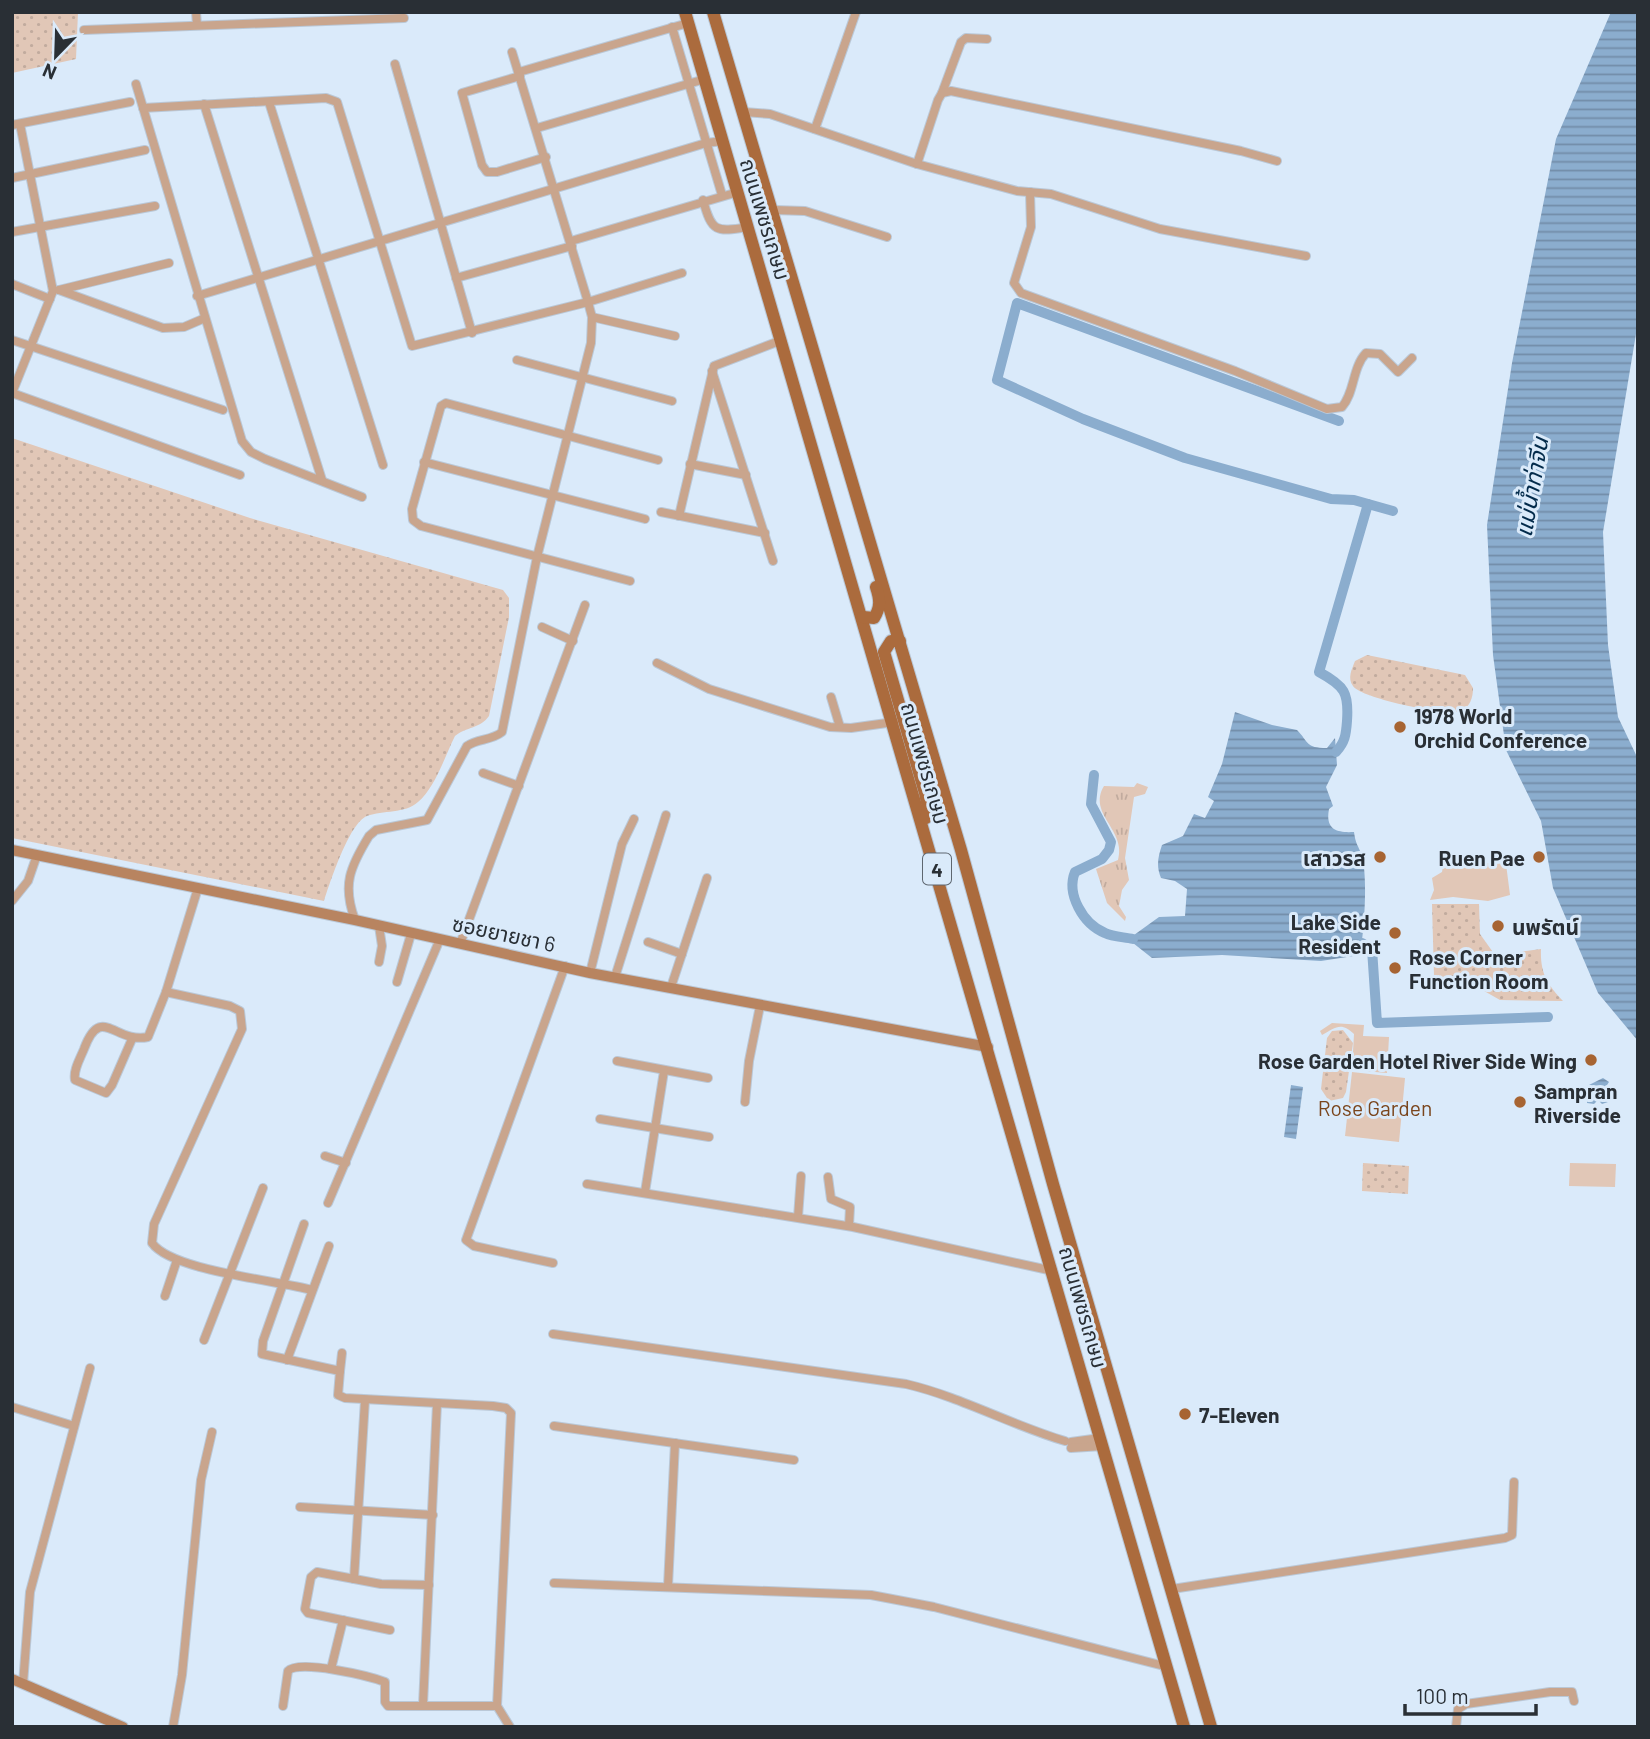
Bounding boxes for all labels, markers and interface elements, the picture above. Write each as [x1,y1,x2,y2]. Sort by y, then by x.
north arrow [21,21,91,91]
text: N [39,59,59,85]
street label: ถนนเพชรเกษม [736,155,796,283]
water label: แม่น้ำท่าจีน [1508,433,1554,539]
street label: ถนนเพชรเกษม [897,699,955,827]
place label: 1978 World Orchid Conference [1414,703,1587,752]
marker: 1978 World Orchid Conference [1392,719,1408,735]
place label: เสาวรส [1303,845,1366,870]
place label: Ruen Pae [1439,845,1525,870]
marker: เสาวรส [1372,849,1388,865]
marker: Ruen Pae [1531,849,1547,865]
road number: 4 [923,854,951,884]
place label: Lake Side Resident [1291,909,1381,958]
street label: ซอยยายชา 6 [450,910,558,956]
place label: นพรัตน์ [1512,914,1579,939]
marker: นพรัตน์ [1490,918,1506,934]
marker: Lake Side Resident [1387,925,1403,941]
place label: Rose Corner Function Room [1409,944,1549,993]
marker: Rose Corner Function Room [1387,960,1403,976]
place label: Rose Garden Hotel River Side Wing [1258,1048,1577,1073]
marker: Rose Garden Hotel River Side Wing [1583,1052,1599,1068]
place label: Sampran Riverside [1534,1078,1621,1127]
marker: Sampran Riverside [1512,1094,1528,1110]
park label: Rose Garden [1318,1095,1432,1120]
street label: ถนนเพชรเกษม [1055,1243,1113,1371]
place label: 7-Eleven [1199,1402,1279,1427]
marker: 7-Eleven [1177,1406,1193,1422]
scale bar [1405,1672,1536,1716]
text: 100 m [1416,1683,1469,1708]

